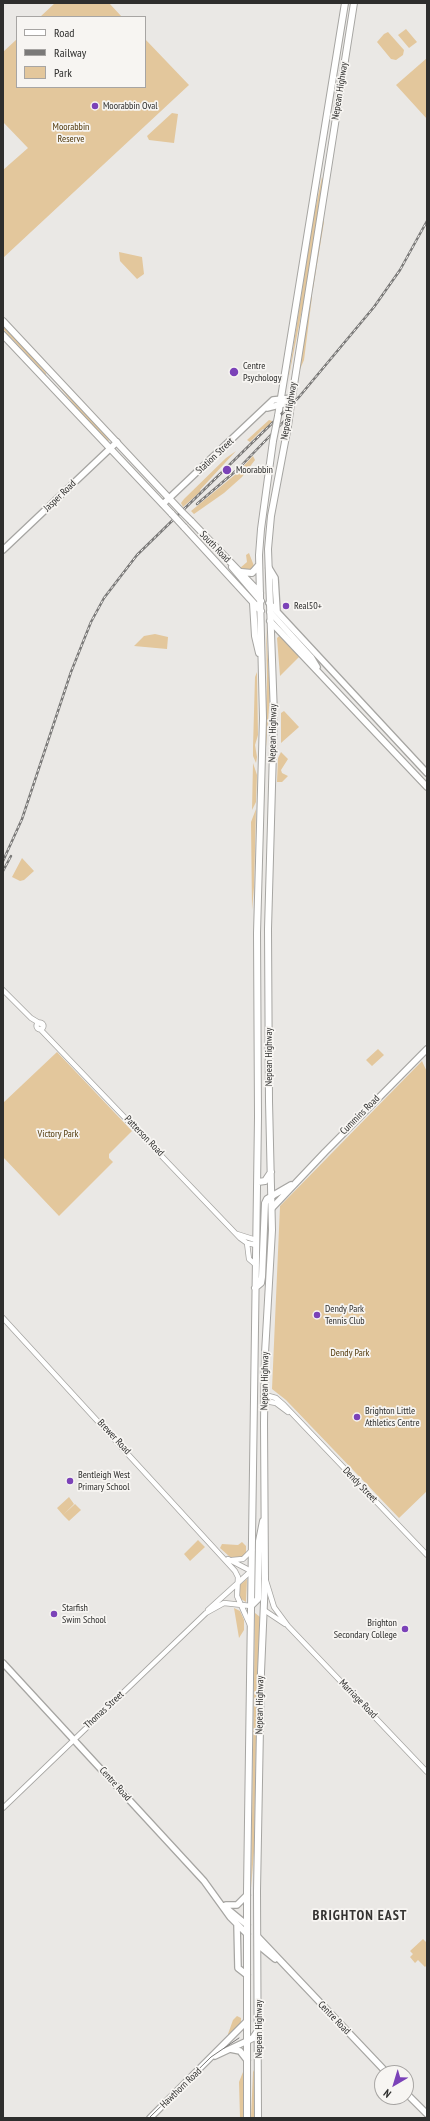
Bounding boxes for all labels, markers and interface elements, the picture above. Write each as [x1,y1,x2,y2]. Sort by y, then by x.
legend [16,16,146,88]
text: Road [54,25,74,40]
text: Railway [54,45,86,60]
street label: Nepean Highway [330,61,350,121]
text: Park [54,65,72,80]
place label: Moorabbin Oval [103,100,158,112]
marker: Moorabbin Oval [90,101,100,111]
park label: Moorabbin Reserve [53,121,89,144]
place label: Centre Psychology [243,360,281,384]
marker: Centre Psychology [228,366,240,378]
street label: Nepean Highway [279,381,299,441]
street label: Station Street [194,435,236,477]
marker: Moorabbin [221,464,233,476]
place label: Moorabbin [236,464,273,476]
street label: Jasper Road [41,478,79,514]
street label: South Road [197,529,233,565]
place label: Real50+ [294,600,322,612]
marker: Real50+ [281,601,291,611]
street label: Nepean Highway [266,704,280,762]
street label: Nepean Highway [263,1028,275,1086]
street label: Cummins Road [338,1093,382,1137]
street label: Patterson Road [122,1113,166,1159]
park label: Victory Park [38,1128,78,1140]
place label: Dendy Park Tennis Club [325,1303,365,1326]
marker: Dendy Park Tennis Club [312,1310,322,1320]
park label: Dendy Park [331,1347,369,1359]
street label: Nepean Highway [258,1352,272,1410]
place label: Brighton Little Athletics Centre [365,1405,420,1428]
marker: Brighton Little Athletics Centre [352,1412,362,1422]
street label: Brewer Road [95,1417,133,1457]
street label: Dendy Street [340,1465,380,1505]
place label: Bentleigh West Primary School [78,1469,130,1492]
marker: Bentleigh West Primary School [65,1476,75,1486]
place label: Starfish Swim School [62,1602,106,1626]
marker: Starfish Swim School [49,1609,59,1619]
place label: Brighton Secondary College [334,1617,397,1640]
marker: Brighton Secondary College [400,1624,410,1634]
street label: Nepean Highway [253,1676,267,1734]
street label: Marriage Road [336,1677,380,1721]
street label: Thomas Street [82,1689,126,1731]
street label: Centre Road [97,1765,133,1803]
district label: BRIGHTON EAST [313,1908,407,1924]
street label: Centre Road [315,1999,353,2037]
street label: Nepean Highway [253,2000,265,2058]
street label: Hawthorn Road [158,2065,204,2111]
north arrow [374,2065,414,2105]
text: N [381,2086,394,2101]

